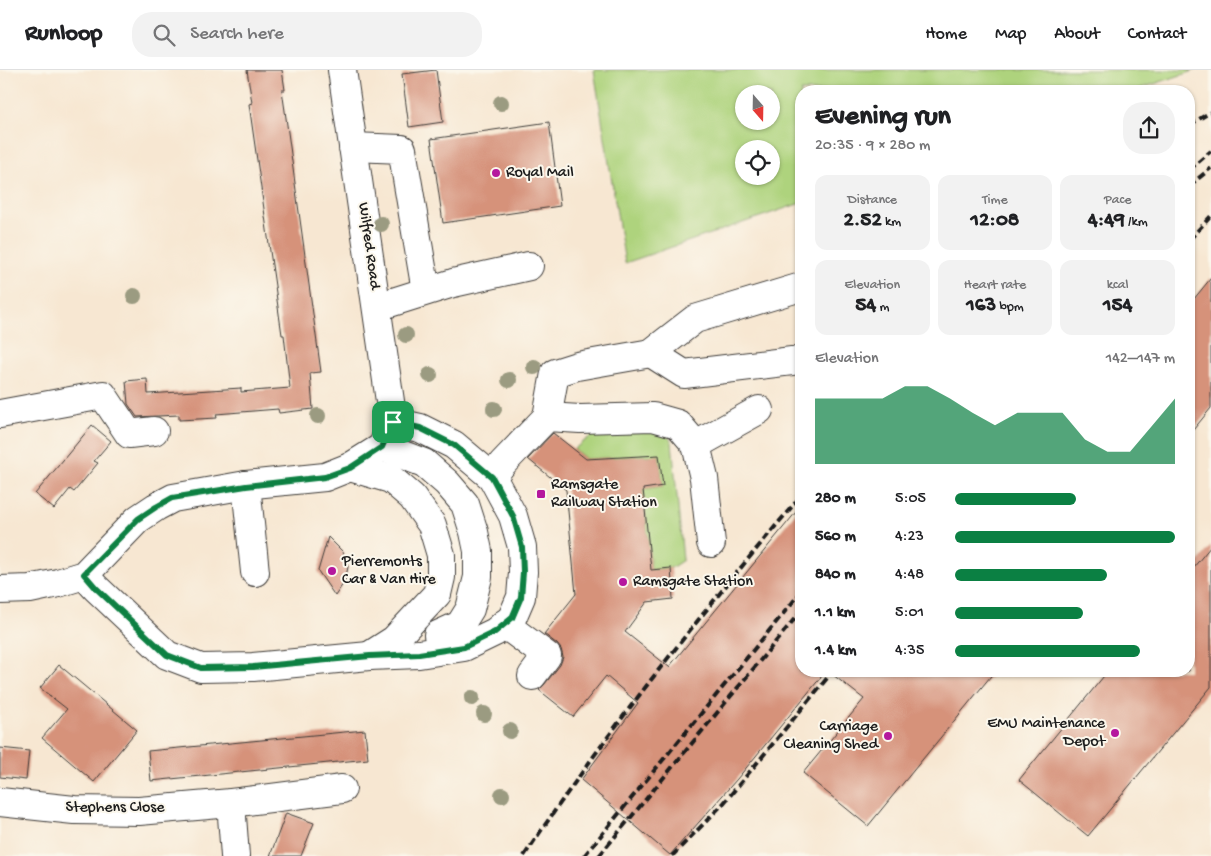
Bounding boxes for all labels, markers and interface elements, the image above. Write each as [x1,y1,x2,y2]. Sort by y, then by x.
search box [132,12,482,57]
text: Runloop [25,20,102,49]
icon: search [150,21,178,49]
text: Search here [190,23,284,46]
text: Home [925,24,967,45]
text: Map [995,24,1026,45]
text: About [1054,24,1100,45]
text: Contact [1128,24,1186,45]
north arrow [735,85,780,130]
map controls [735,85,780,185]
text: Evening run [815,101,951,134]
button: share [1123,102,1175,154]
text: 20:35 · 9 × 280 m [815,137,930,156]
button: locate [735,140,780,185]
place label: Royal Mail [506,164,574,183]
marker: Royal Mail [490,167,502,179]
text: Distance [848,192,897,209]
text: Time [982,192,1008,209]
text: Pace [1104,192,1131,209]
street label: Wilfred Road [353,201,384,292]
text: 2.52 [843,209,882,234]
text: 12:08 [971,209,1019,234]
text: 4:49 [1088,209,1125,234]
text: km [882,214,901,231]
text: /km [1125,214,1148,231]
text: Elevation [845,277,900,294]
text: Heart rate [964,277,1026,294]
text: kcal [1107,277,1129,294]
text: 54 [855,294,876,319]
text: 163 [966,294,996,319]
text: 154 [1103,294,1132,319]
text: m [876,299,889,316]
text: bpm [996,299,1024,316]
text: Elevation [815,350,879,369]
text: 142–147 m [1106,350,1175,369]
pin [372,401,414,443]
icon: arrive [379,408,407,436]
place label: Ramsgate Railway Station [551,476,657,513]
marker: Ramsgate Railway Station [535,488,547,500]
text: 280 m [815,490,856,509]
text: 5:05 [895,490,926,509]
text: 560 m [815,528,856,547]
text: 4:23 [895,528,924,547]
place label: Pierremonts Car & Van Hire [341,553,437,590]
marker: Pierremonts Car & Van Hire [326,565,338,577]
text: 840 m [815,566,856,585]
text: 4:48 [895,566,924,585]
place label: Ramsgate Station [633,573,753,592]
marker: Ramsgate Station [617,576,629,588]
text: 1.1 km [815,604,855,623]
text: 5:01 [895,604,924,623]
text: 1.4 km [815,642,856,661]
text: 4:35 [895,642,924,661]
place label: EMU Maintenance Depot [987,715,1106,752]
place label: Carriage Cleaning Shed [783,718,880,755]
marker: EMU Maintenance Depot [1109,727,1121,739]
marker: Carriage Cleaning Shed [882,730,894,742]
street label: Stephens Close [66,799,165,818]

